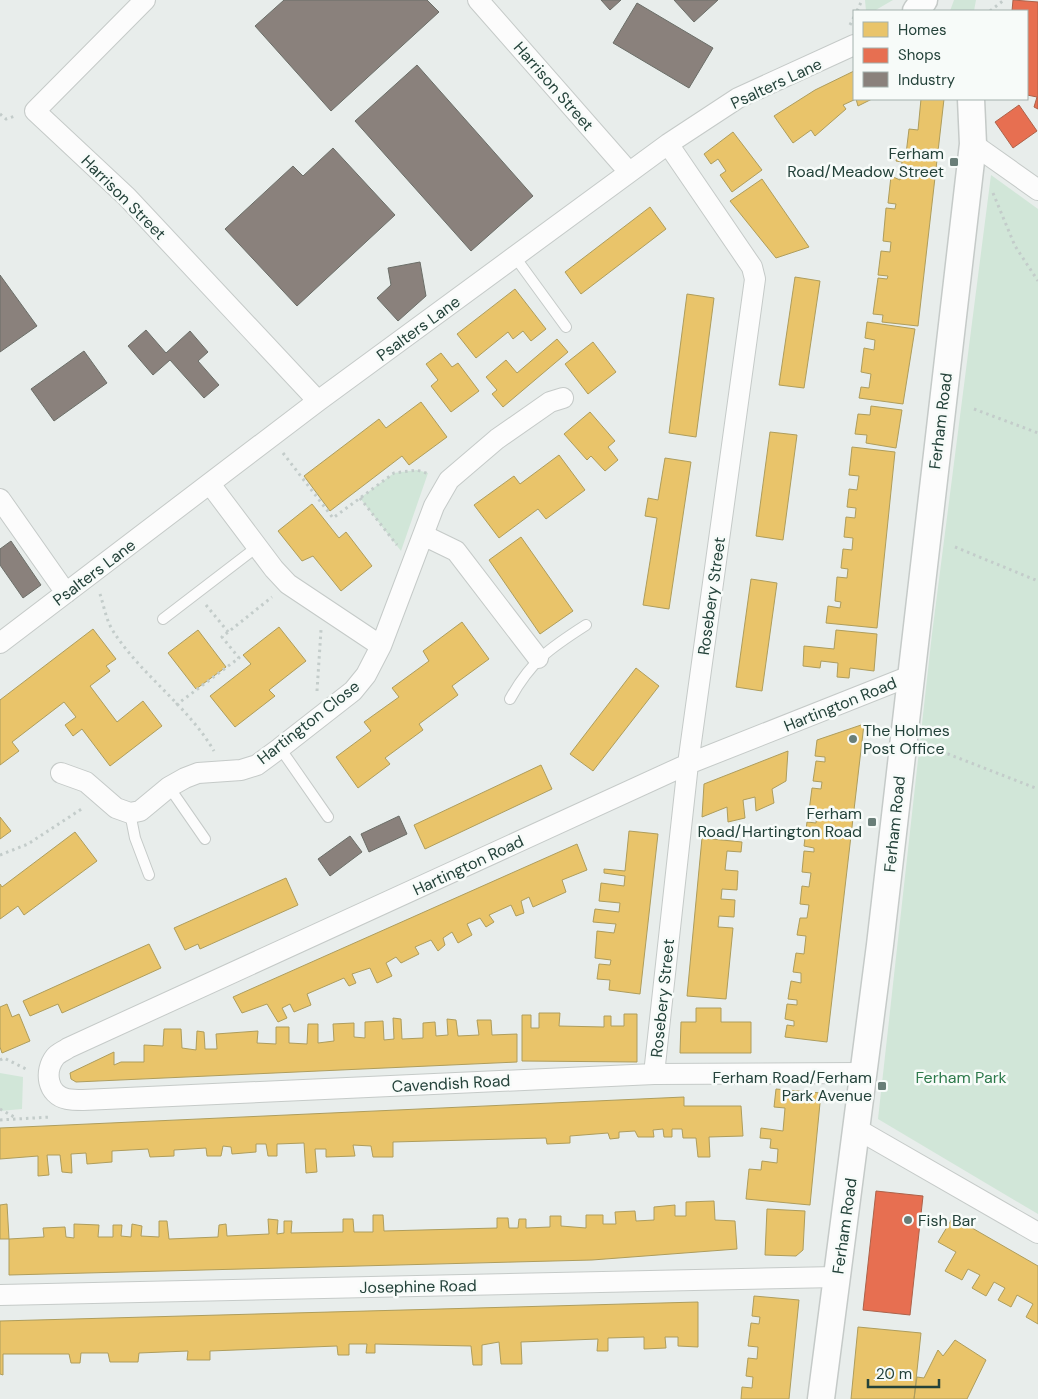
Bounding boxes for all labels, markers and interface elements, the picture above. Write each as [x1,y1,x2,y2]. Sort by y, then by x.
legend [853,10,1028,100]
text: Homes [898,20,947,40]
street label: Harrison Street [509,37,598,135]
text: Shops [898,45,941,65]
street label: Psalters Lane [727,53,825,114]
text: Industry [898,70,956,90]
place label: Ferham Road/Meadow Street [787,143,944,182]
street label: Harrison Street [77,150,171,244]
marker: Ferham Road/Meadow Street [948,156,960,168]
street label: Psalters Lane [372,291,464,366]
street label: Ferham Road [924,372,957,470]
street label: Psalters Lane [49,534,140,610]
street label: Rosebery Street [693,536,730,657]
street label: Hartington Road [781,672,900,737]
street label: Hartington Close [253,676,364,769]
place label: The Holmes Post Office [863,720,950,759]
marker: The Holmes Post Office [847,733,859,745]
street label: Ferham Road [879,775,910,873]
place label: Ferham Road/Hartington Road [698,803,862,842]
marker: Ferham Road/Hartington Road [866,816,878,828]
street label: Hartington Road [409,831,527,900]
street label: Rosebery Street [646,938,679,1058]
place label: Ferham Road/Ferham Park Avenue [713,1067,872,1106]
park label: Ferham Park [915,1067,1007,1088]
street label: Cavendish Road [391,1070,511,1097]
marker: Ferham Road/Ferham Park Avenue [876,1080,888,1092]
street label: Ferham Road [827,1177,862,1276]
place label: Fish Bar [918,1210,976,1231]
marker: Fish Bar [902,1214,914,1226]
street label: Josephine Road [359,1275,477,1298]
scale bar [868,1356,939,1388]
text: 20 m [876,1364,912,1384]

